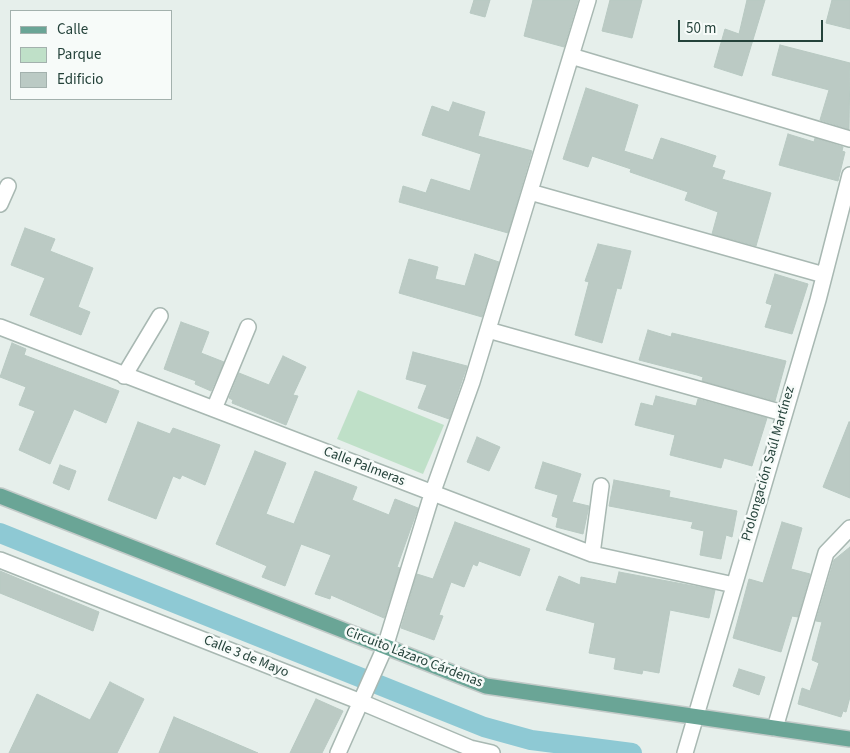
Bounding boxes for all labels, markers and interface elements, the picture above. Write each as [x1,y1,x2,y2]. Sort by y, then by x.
legend [10,10,172,100]
scale bar [680,10,825,42]
text: 50 m [686,18,716,39]
text: Calle [57,19,88,40]
text: Parque [57,44,101,65]
text: Edificio [57,69,104,90]
street label: Prolongación Saúl Martínez [739,385,799,543]
street label: Calle Palmeras [321,444,407,490]
street label: Circuito Lázaro Cárdenas [343,624,485,692]
street label: Calle 3 de Mayo [201,632,291,682]

